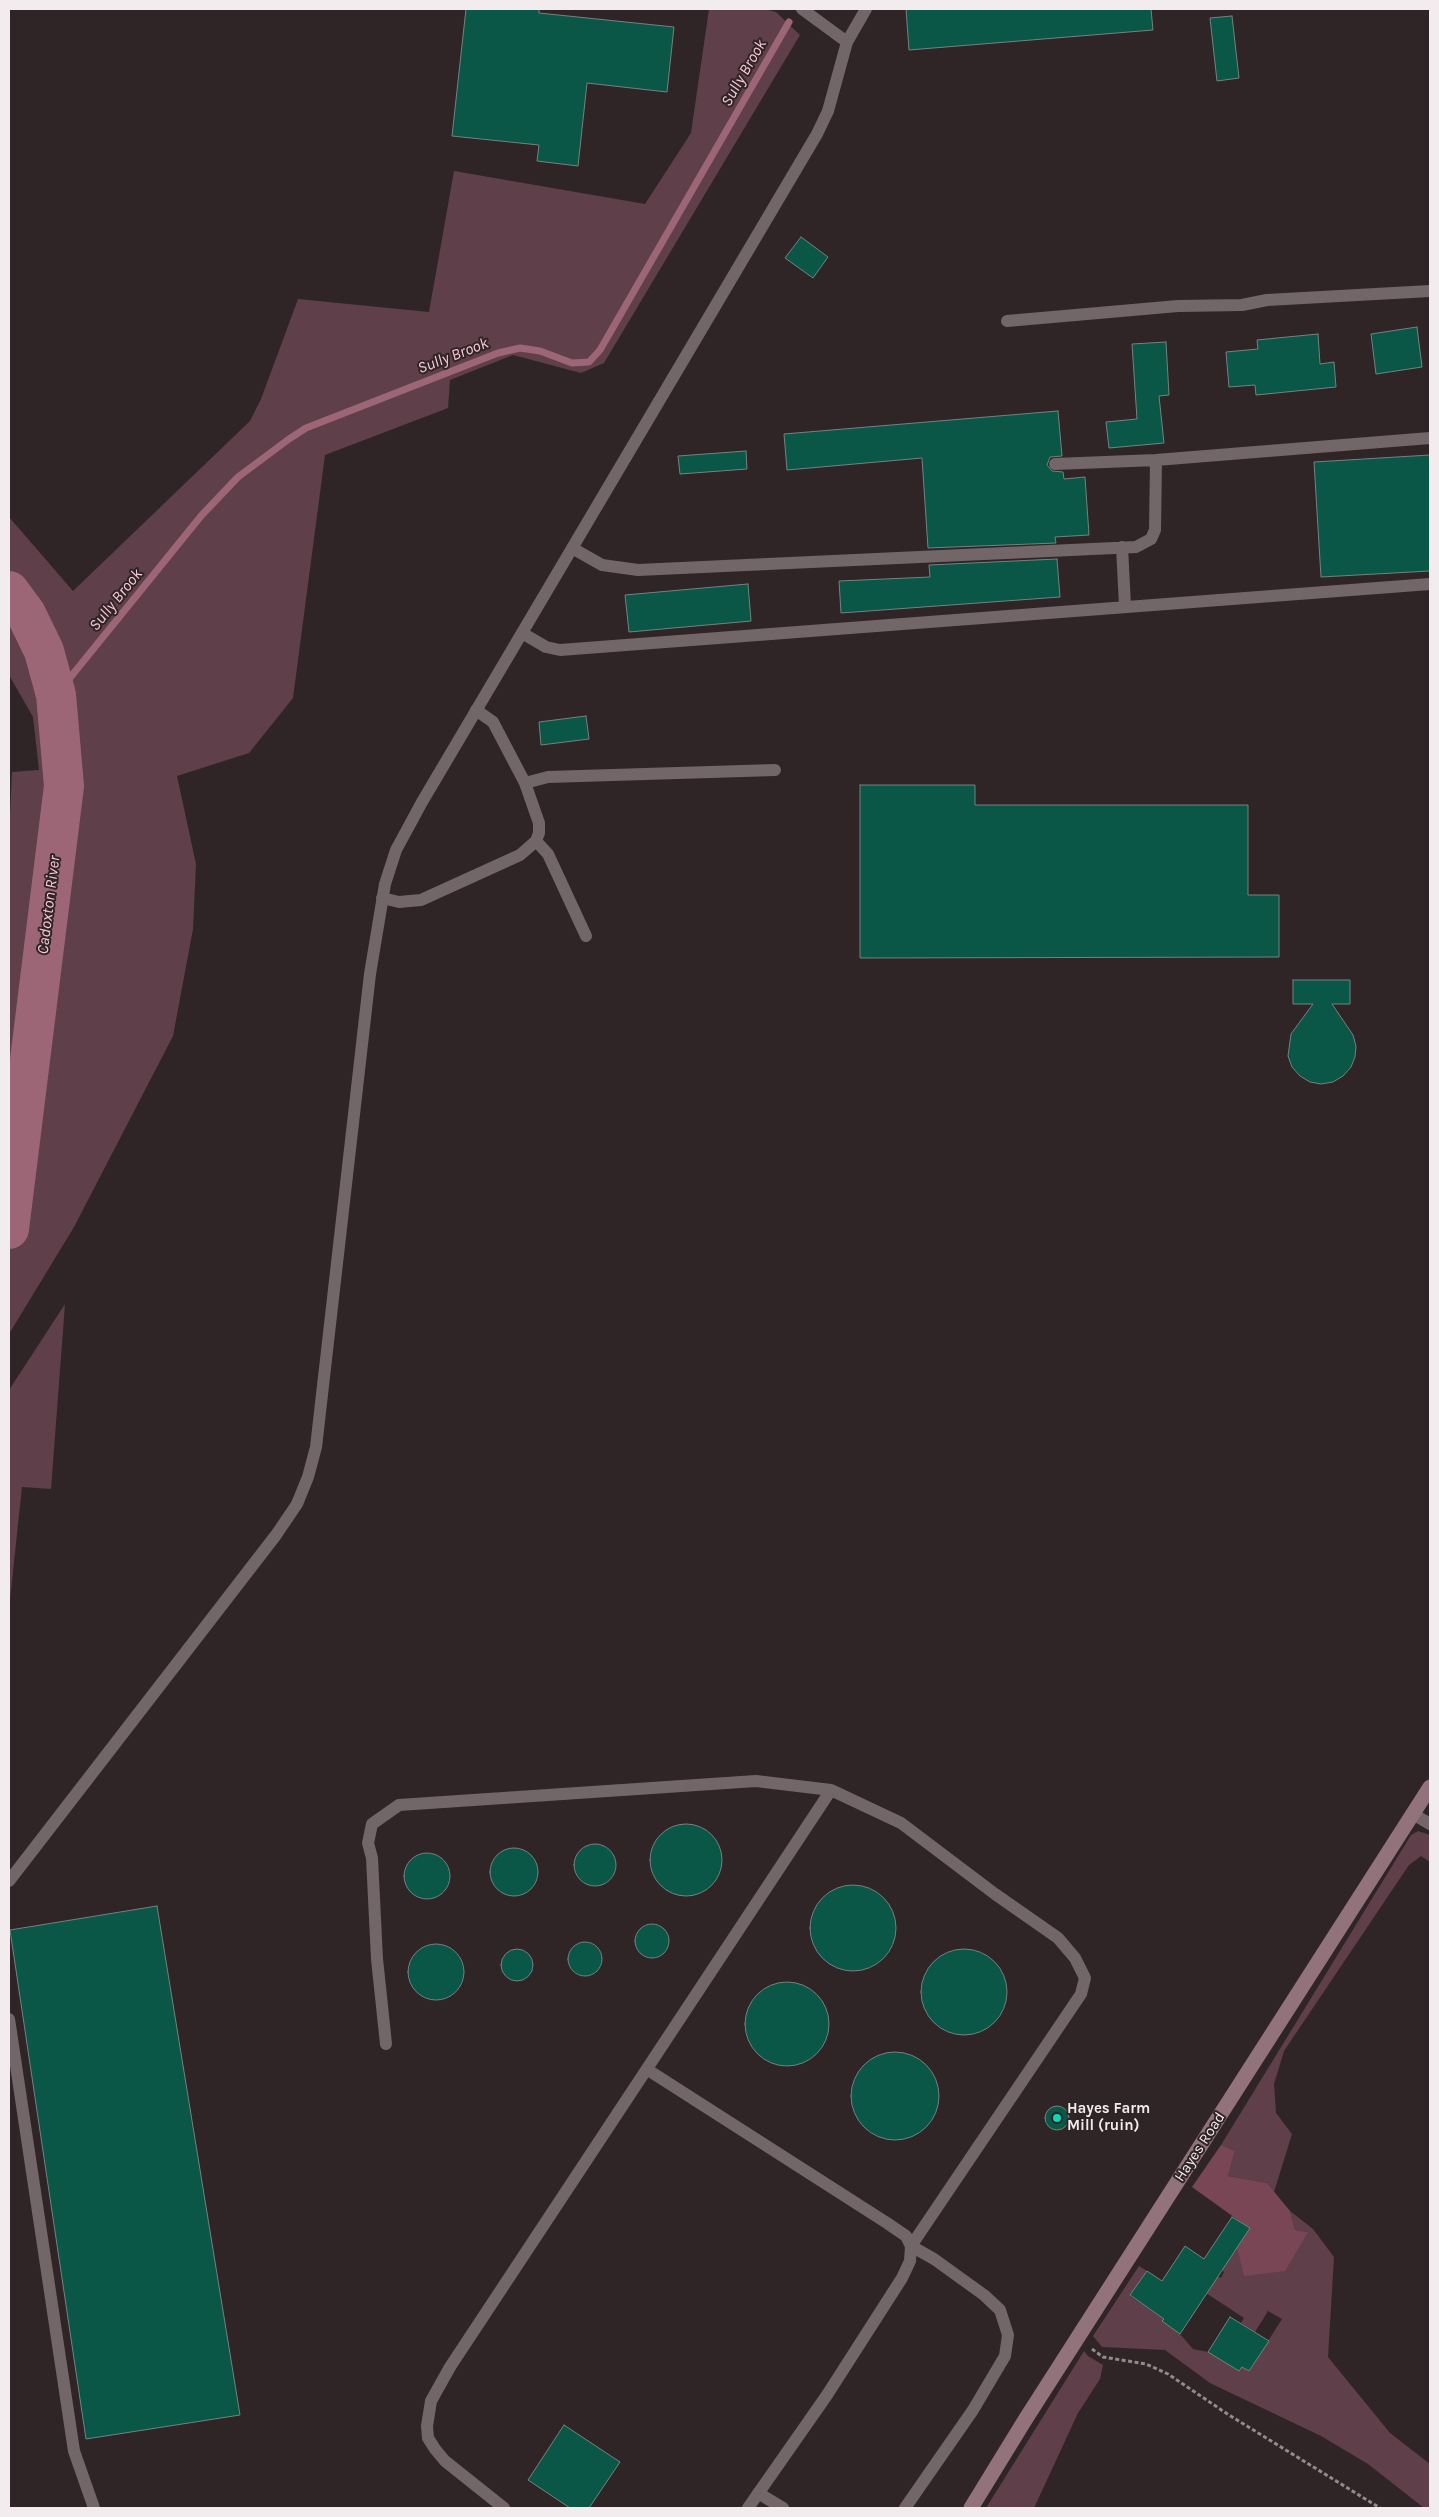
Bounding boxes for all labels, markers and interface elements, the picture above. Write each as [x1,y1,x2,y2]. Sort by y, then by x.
water label: Sully Brook [717,36,771,110]
water label: Sully Brook [415,334,491,378]
water label: Sully Brook [85,565,147,635]
water label: Cadoxton River [33,855,65,955]
place label: Hayes Farm Mill (ruin) [1067,2100,1150,2135]
street label: Hayes Road [1171,2109,1229,2185]
marker: Hayes Farm Mill (ruin) [1051,2112,1063,2124]

